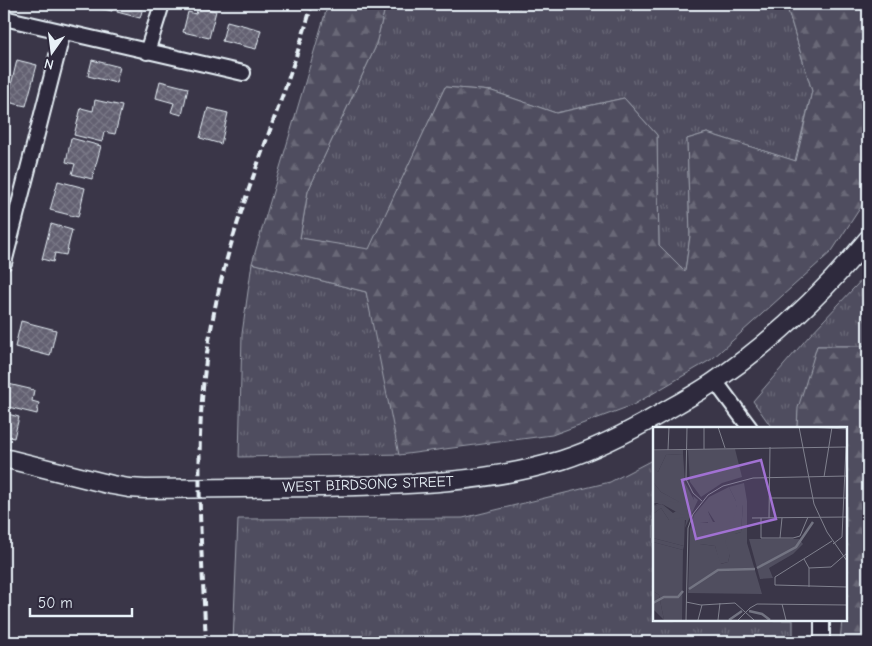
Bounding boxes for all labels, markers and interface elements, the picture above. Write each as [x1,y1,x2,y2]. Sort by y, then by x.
north arrow [28,28,78,78]
text: N [42,55,55,73]
inset map [653,427,847,621]
street label: WEST BIRDSONG STREET [282,472,454,496]
scale bar [30,586,132,618]
text: 50 m [38,594,73,612]

